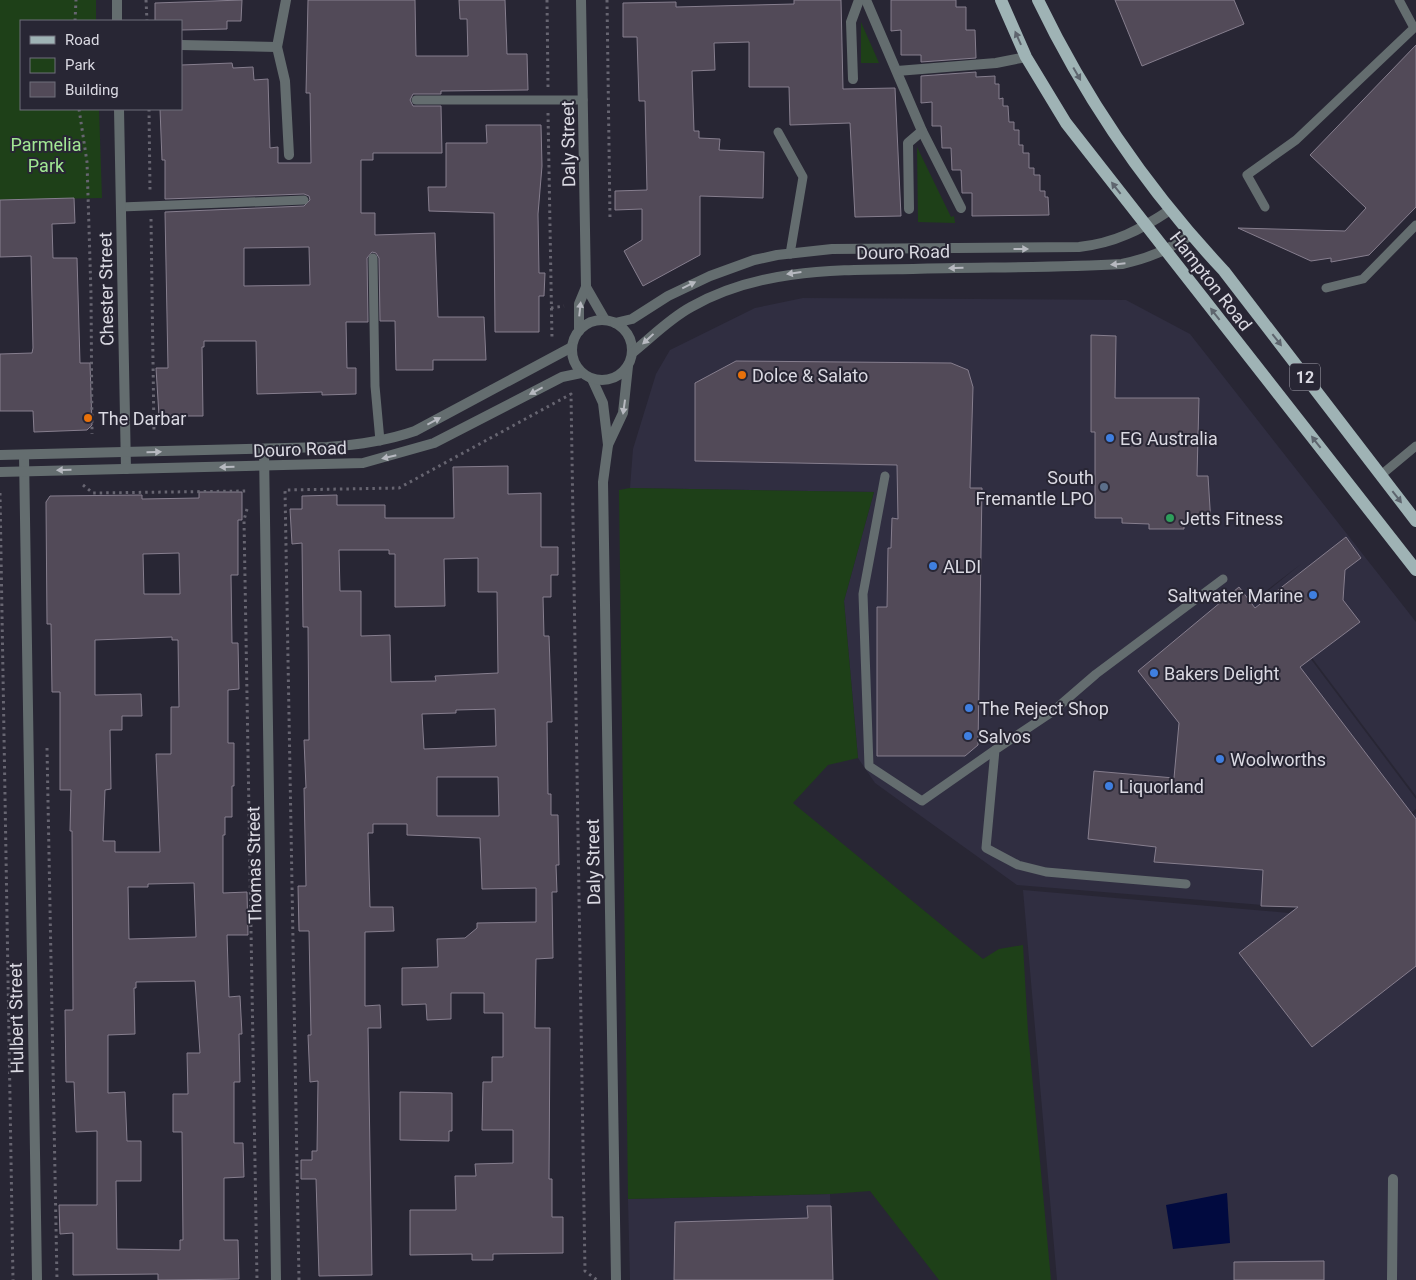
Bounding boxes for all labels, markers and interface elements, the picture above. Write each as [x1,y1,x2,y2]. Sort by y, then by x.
legend [20,20,182,110]
text: Road [65,31,99,49]
one-way arrow [1013,31,1021,45]
text: Park [65,56,96,74]
one-way arrow [1073,67,1082,80]
text: Building [65,81,119,99]
street label: Daly Street [557,100,579,187]
park label: Parmelia Park [10,134,82,176]
one-way arrow [1111,181,1121,195]
street label: Hampton Road [1166,227,1256,335]
street label: Chester Street [95,232,117,346]
street label: Douro Road [856,241,950,263]
one-way arrow [1013,245,1029,253]
one-way arrow [1110,260,1126,268]
one-way arrow [948,264,964,272]
one-way arrow [785,269,801,277]
one-way arrow [682,281,696,289]
one-way arrow [576,300,584,316]
one-way arrow [1210,308,1221,321]
one-way arrow [643,333,655,345]
one-way arrow [1272,334,1282,347]
road number: 12 [1290,364,1320,391]
place label: Dolce & Salato [752,365,868,386]
marker: Dolce & Salato [736,369,748,381]
one-way arrow [529,387,544,395]
one-way arrow [619,399,627,415]
place label: The Darbar [98,408,186,429]
marker: The Darbar [82,412,94,424]
one-way arrow [427,417,441,425]
place label: EG Australia [1120,428,1218,449]
marker: EG Australia [1104,432,1116,444]
one-way arrow [1310,436,1321,449]
street label: Douro Road [253,437,347,461]
one-way arrow [146,448,162,456]
one-way arrow [381,453,396,461]
one-way arrow [219,464,235,472]
one-way arrow [56,467,72,475]
place label: South Fremantle LPO [976,467,1094,509]
marker: South Fremantle LPO [1098,481,1110,493]
one-way arrow [1392,490,1403,503]
place label: Jetts Fitness [1180,508,1283,529]
marker: Jetts Fitness [1164,512,1176,524]
place label: ALDI [943,556,981,577]
marker: ALDI [927,560,939,572]
place label: Saltwater Marine [1167,585,1303,606]
marker: Saltwater Marine [1307,589,1319,601]
place label: Bakers Delight [1164,663,1279,684]
marker: Bakers Delight [1148,667,1160,679]
place label: The Reject Shop [979,698,1109,719]
marker: The Reject Shop [963,702,975,714]
place label: Salvos [978,726,1031,747]
marker: Salvos [962,730,974,742]
place label: Woolworths [1230,749,1326,770]
marker: Woolworths [1214,753,1226,765]
place label: Liquorland [1119,776,1204,797]
marker: Liquorland [1103,780,1115,792]
street label: Thomas Street [242,806,266,924]
street label: Daly Street [582,818,604,905]
street label: Hulbert Street [5,962,27,1074]

